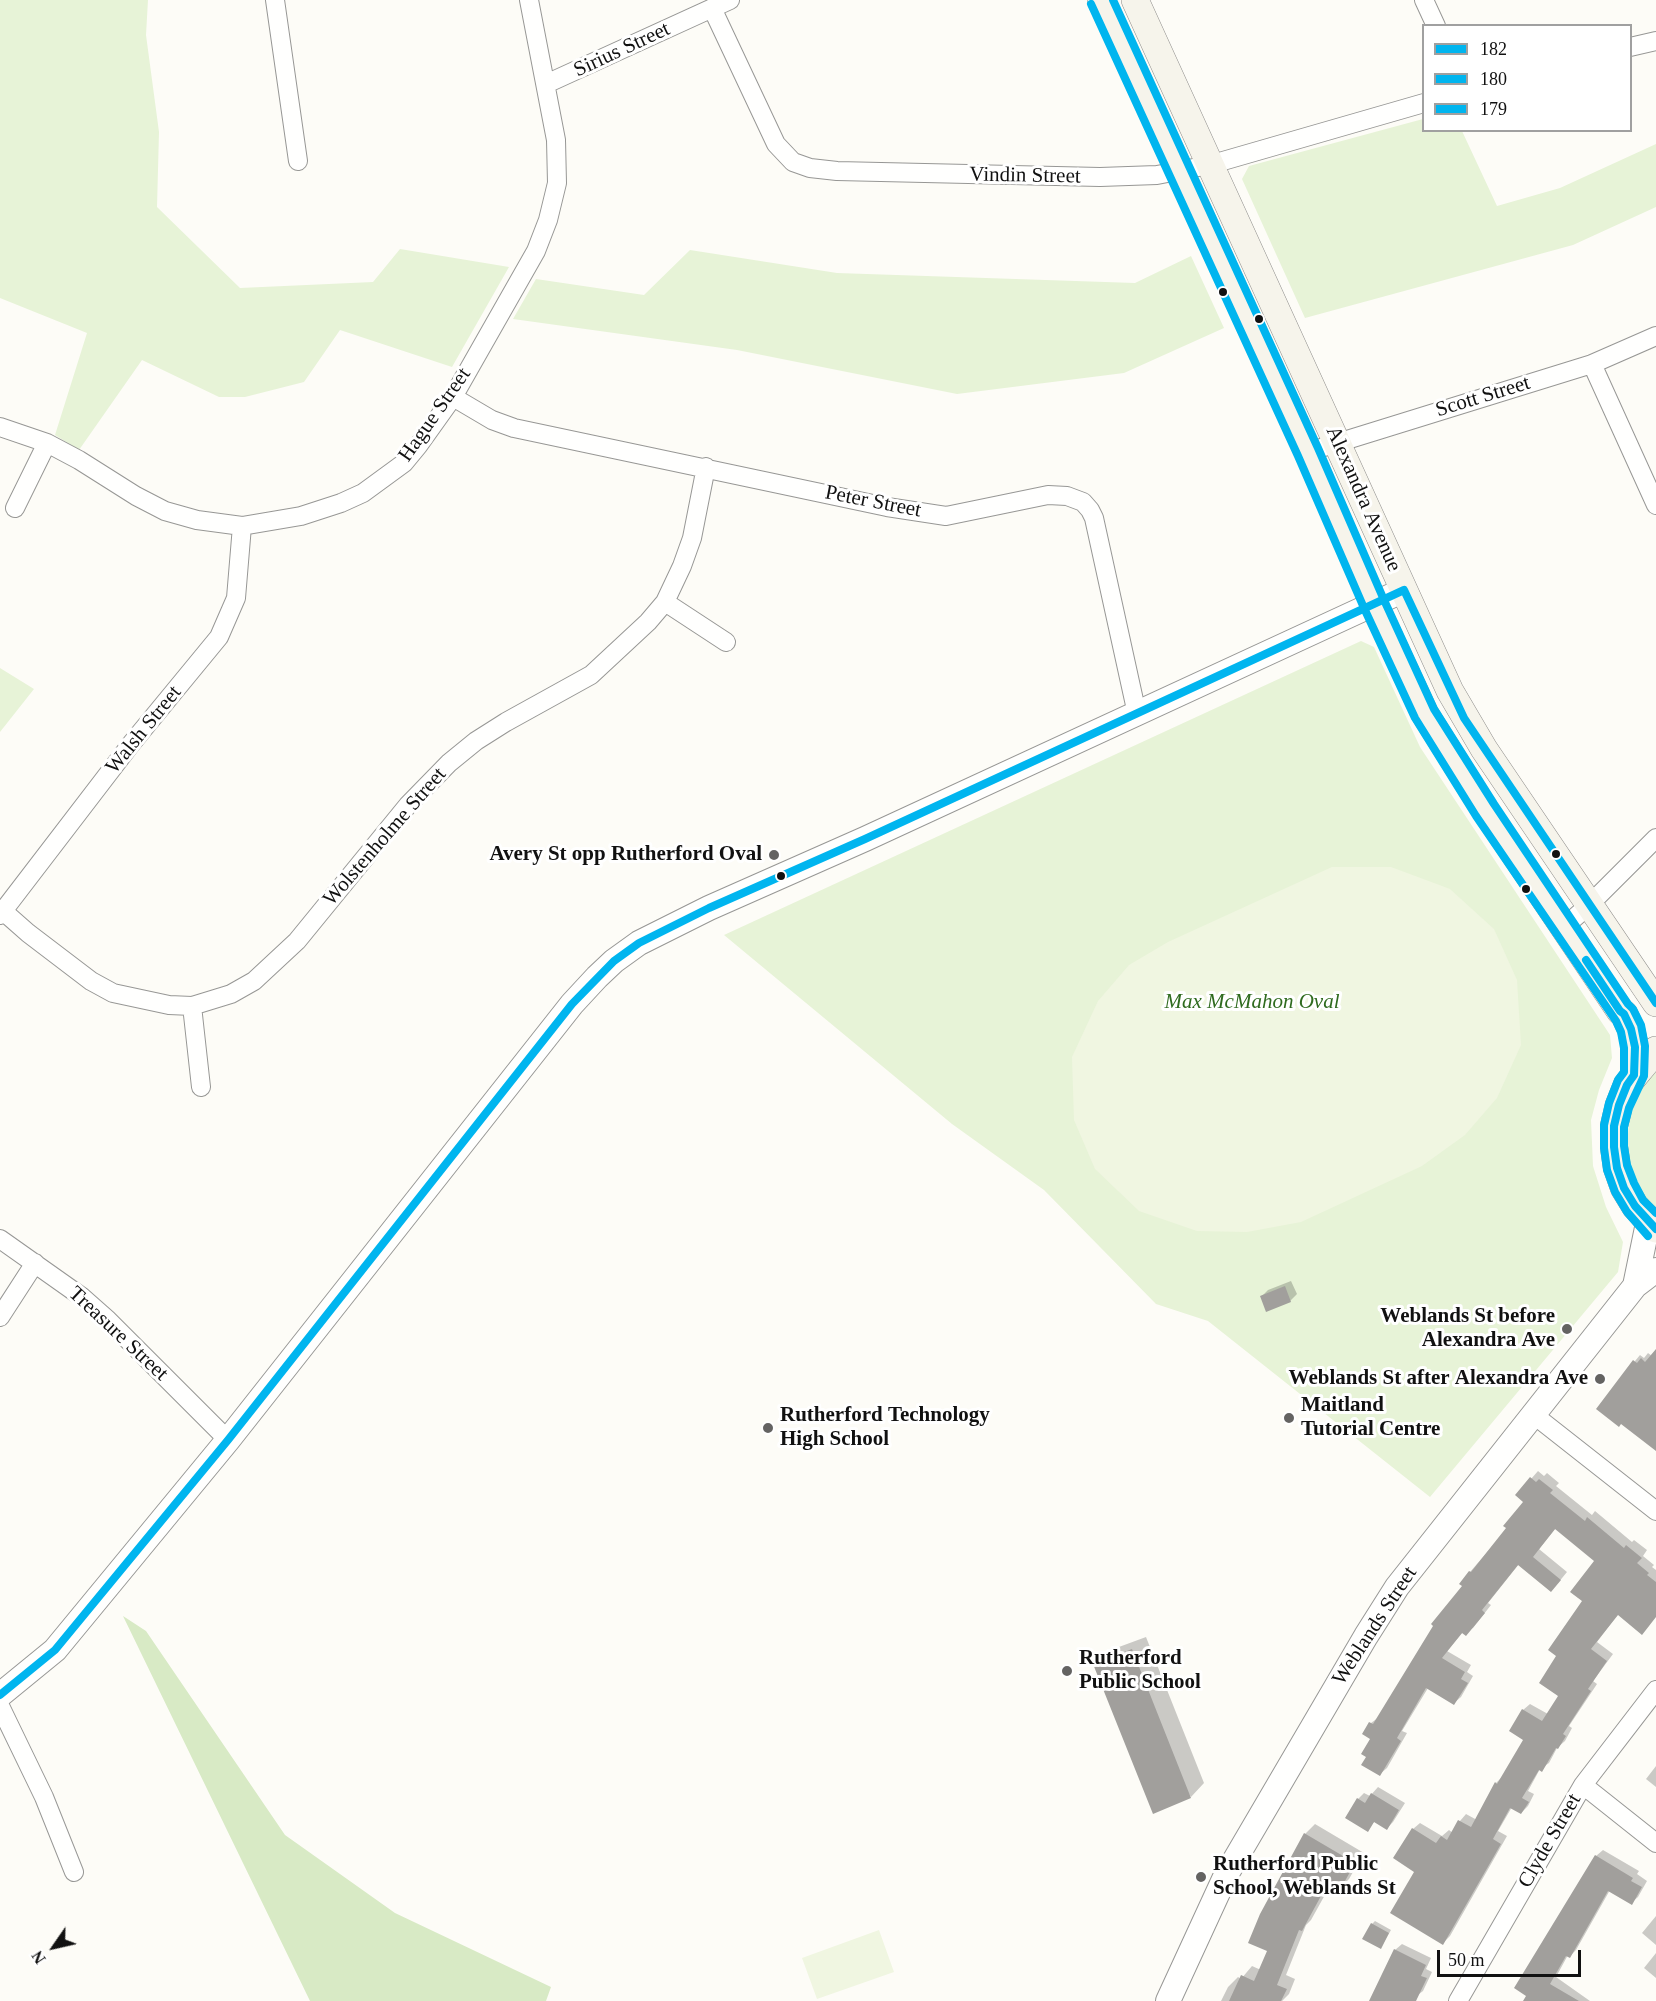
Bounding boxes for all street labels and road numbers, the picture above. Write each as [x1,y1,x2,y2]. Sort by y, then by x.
street label: Sirius Street [570,17,674,83]
street label: Vindin Street [969,162,1081,190]
street label: Hague Street [393,363,477,467]
street label: Scott Street [1433,371,1533,423]
street label: Alexandra Avenue [1320,422,1406,576]
street label: Peter Street [823,480,923,524]
street label: Walsh Street [101,681,187,779]
street label: Wolstenholme Street [318,763,452,911]
street label: Treasure Street [63,1281,173,1387]
street label: Weblands Street [1327,1562,1423,1690]
street label: Clyde Street [1513,1789,1587,1893]

